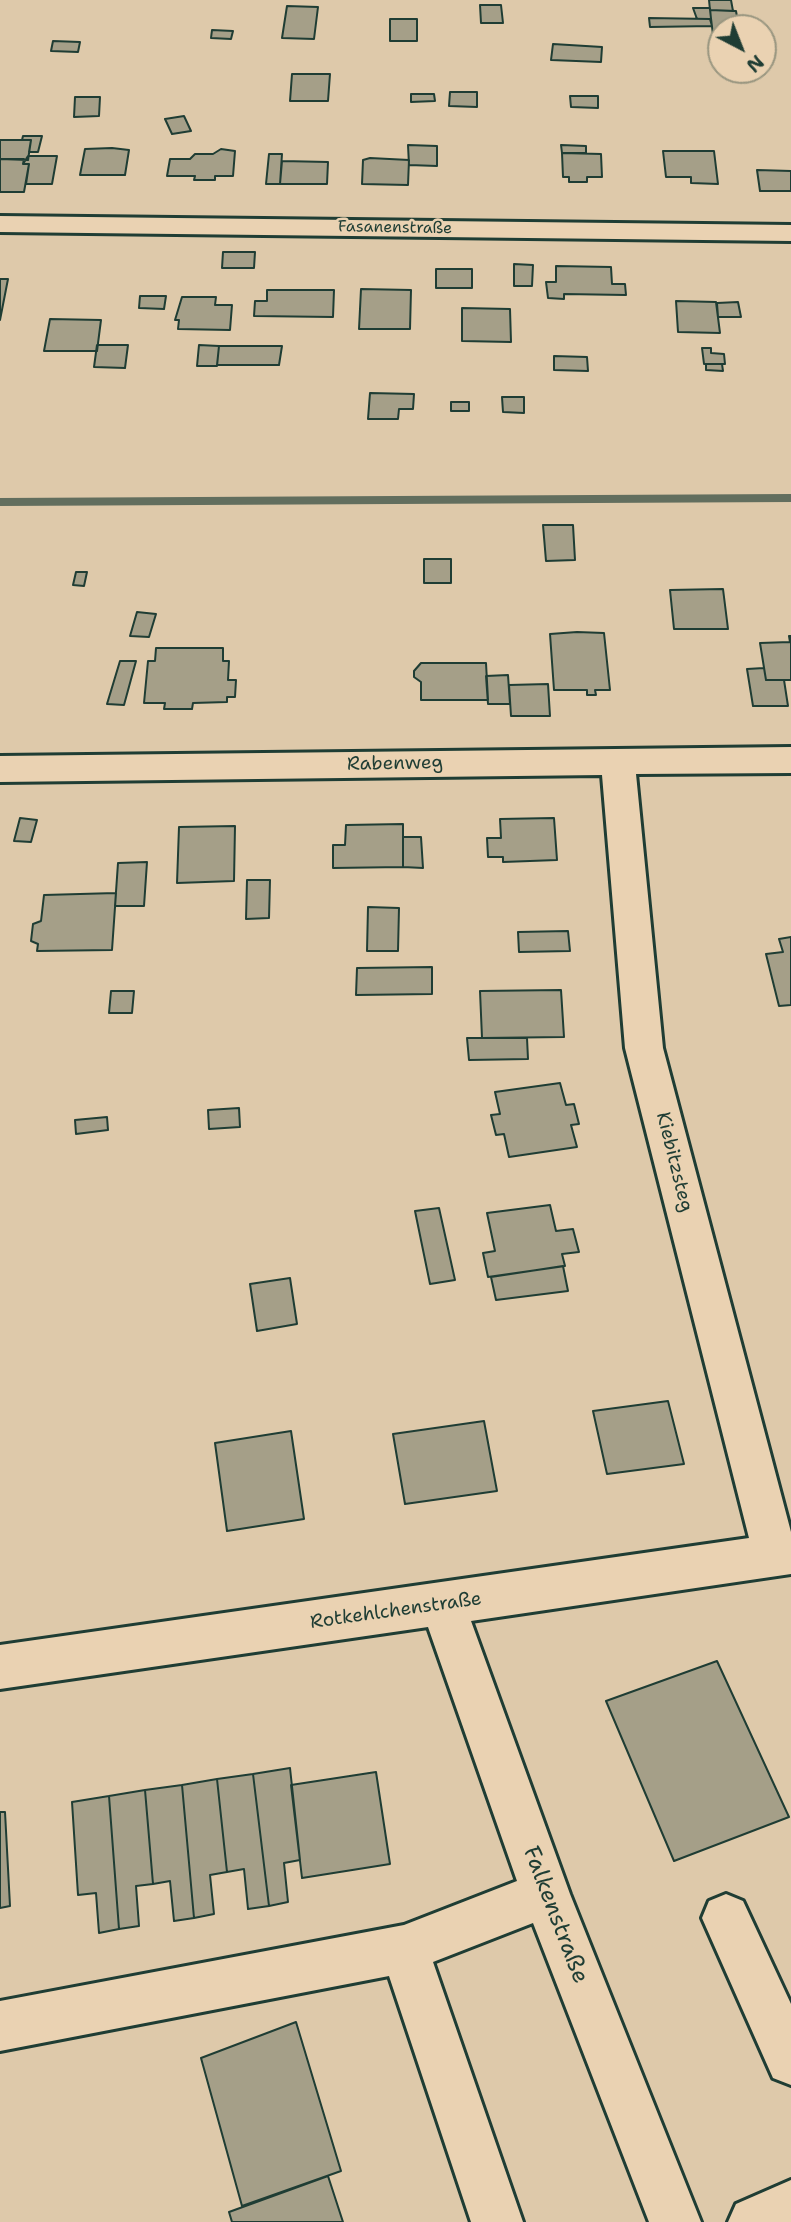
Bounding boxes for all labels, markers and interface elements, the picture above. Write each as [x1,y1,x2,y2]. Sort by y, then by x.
north arrow [707,14,777,84]
text: N [741,49,769,78]
street label: Fasanenstraße [338,217,452,239]
street label: Rabenweg [347,752,443,776]
street label: Kiebitzsteg [651,1110,697,1214]
street label: Rotkehlchenstraße [309,1588,483,1634]
street label: Falkenstraße [516,1843,594,1987]

